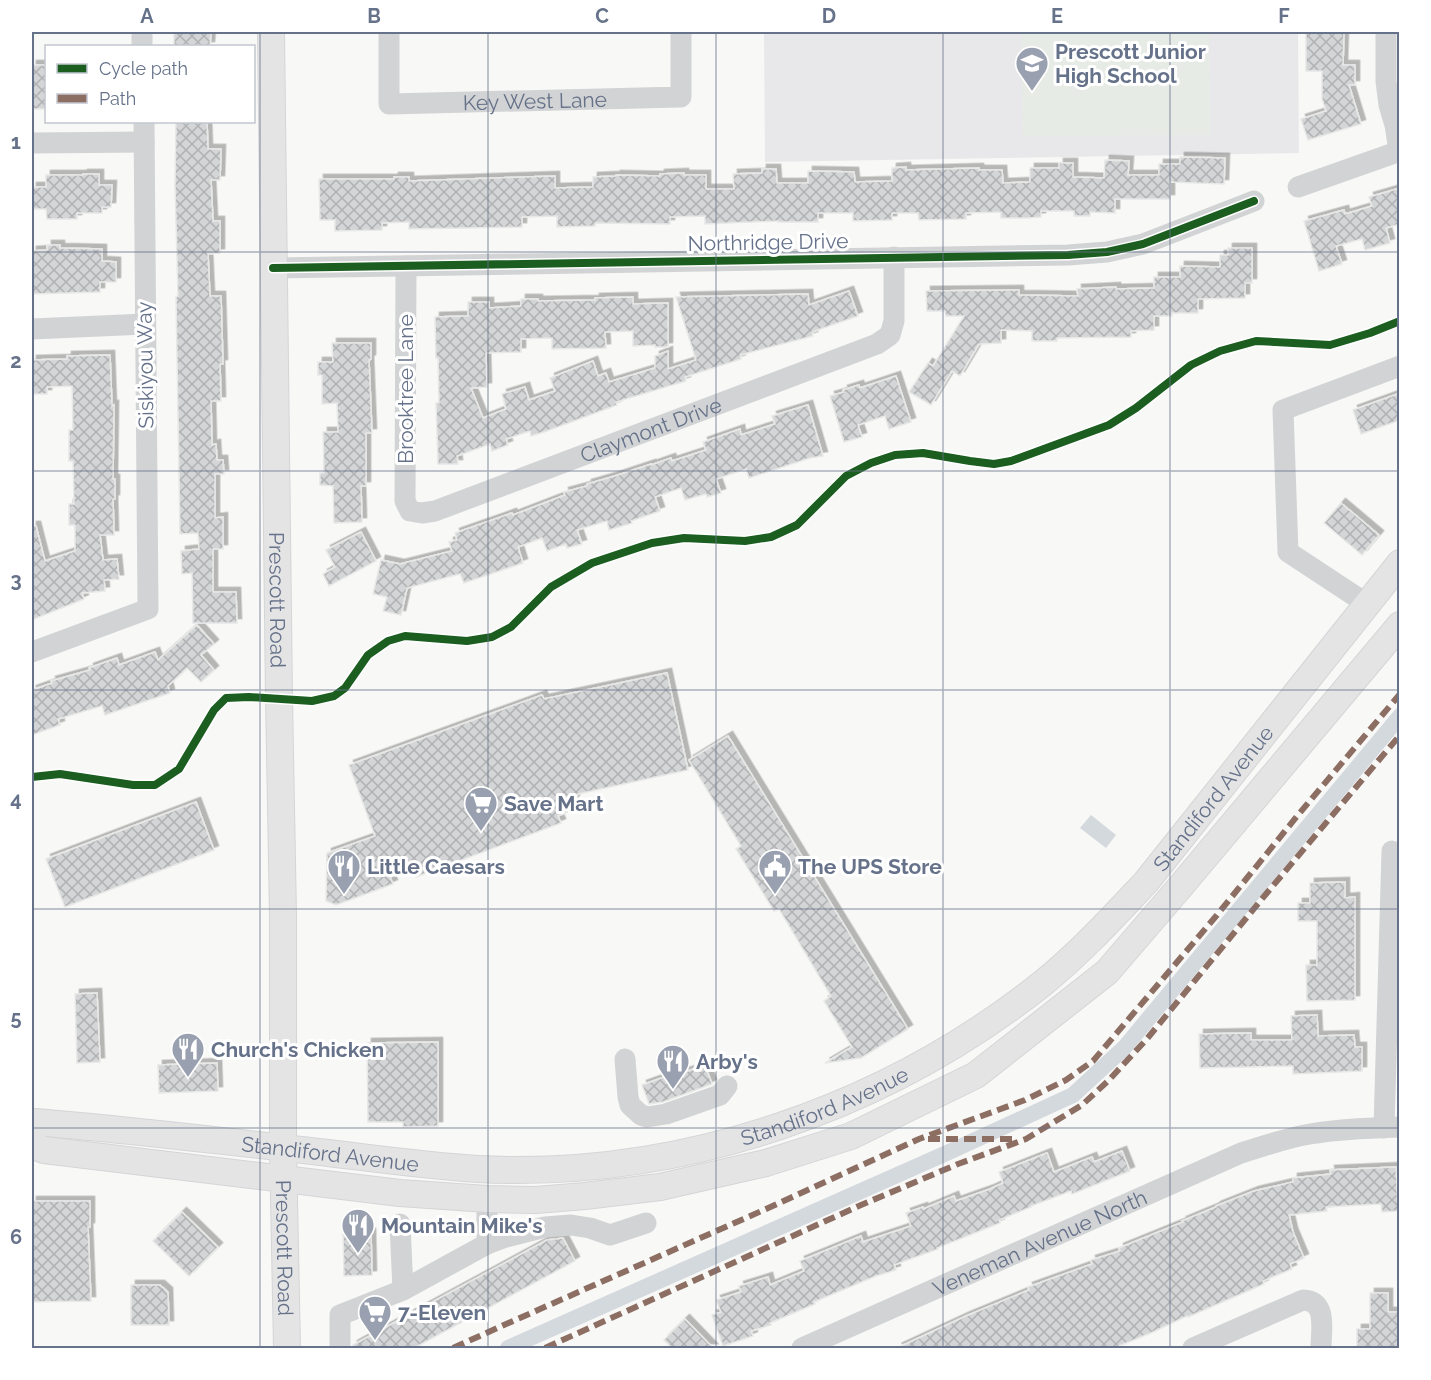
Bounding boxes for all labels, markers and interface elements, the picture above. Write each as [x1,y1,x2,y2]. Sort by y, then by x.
text: A [140,4,154,28]
text: B [367,4,381,28]
text: C [595,4,609,28]
text: D [822,4,836,28]
text: E [1051,4,1063,28]
text: F [1278,4,1290,28]
place label: Prescott Junior High School [1055,39,1206,88]
legend [45,45,255,123]
school or university icon: Prescott Junior High School [1014,45,1050,92]
text: Cycle path [99,58,188,79]
street label: Key West Lane [463,86,607,115]
text: Path [99,88,136,109]
text: 1 [11,130,21,154]
street label: Northridge Drive [687,228,849,256]
street label: Siskiyou Way [131,301,159,429]
street label: Brooktree Lane [393,314,418,464]
text: 2 [10,349,22,373]
street label: Claymont Drive [576,391,725,468]
street label: Prescott Road [265,532,291,668]
text: 3 [10,568,22,592]
street label: Standiford Avenue [1147,720,1278,876]
supermarket icon: Save Mart [463,785,499,832]
text: 4 [10,787,22,811]
place label: Save Mart [504,791,604,816]
restaurant icon: Little Caesars [326,848,362,895]
public building icon: The UPS Store [757,848,793,895]
place label: Little Caesars [367,854,505,879]
place label: The UPS Store [798,854,942,879]
text: 5 [10,1006,22,1030]
restaurant icon: Church's Chicken [170,1031,206,1078]
place label: Church's Chicken [211,1037,384,1062]
restaurant icon: Arby's [655,1043,691,1090]
place label: Arby's [696,1049,758,1074]
street label: Standiford Avenue [738,1061,912,1150]
street label: Standiford Avenue [240,1131,420,1176]
street label: Prescott Road [271,1180,299,1316]
street label: Veneman Avenue North [929,1184,1151,1301]
restaurant icon: Mountain Mike's [340,1207,376,1254]
place label: Mountain Mike's [381,1213,543,1238]
text: 6 [10,1225,22,1249]
supermarket icon: 7-Eleven [357,1294,393,1341]
place label: 7-Eleven [398,1300,486,1325]

